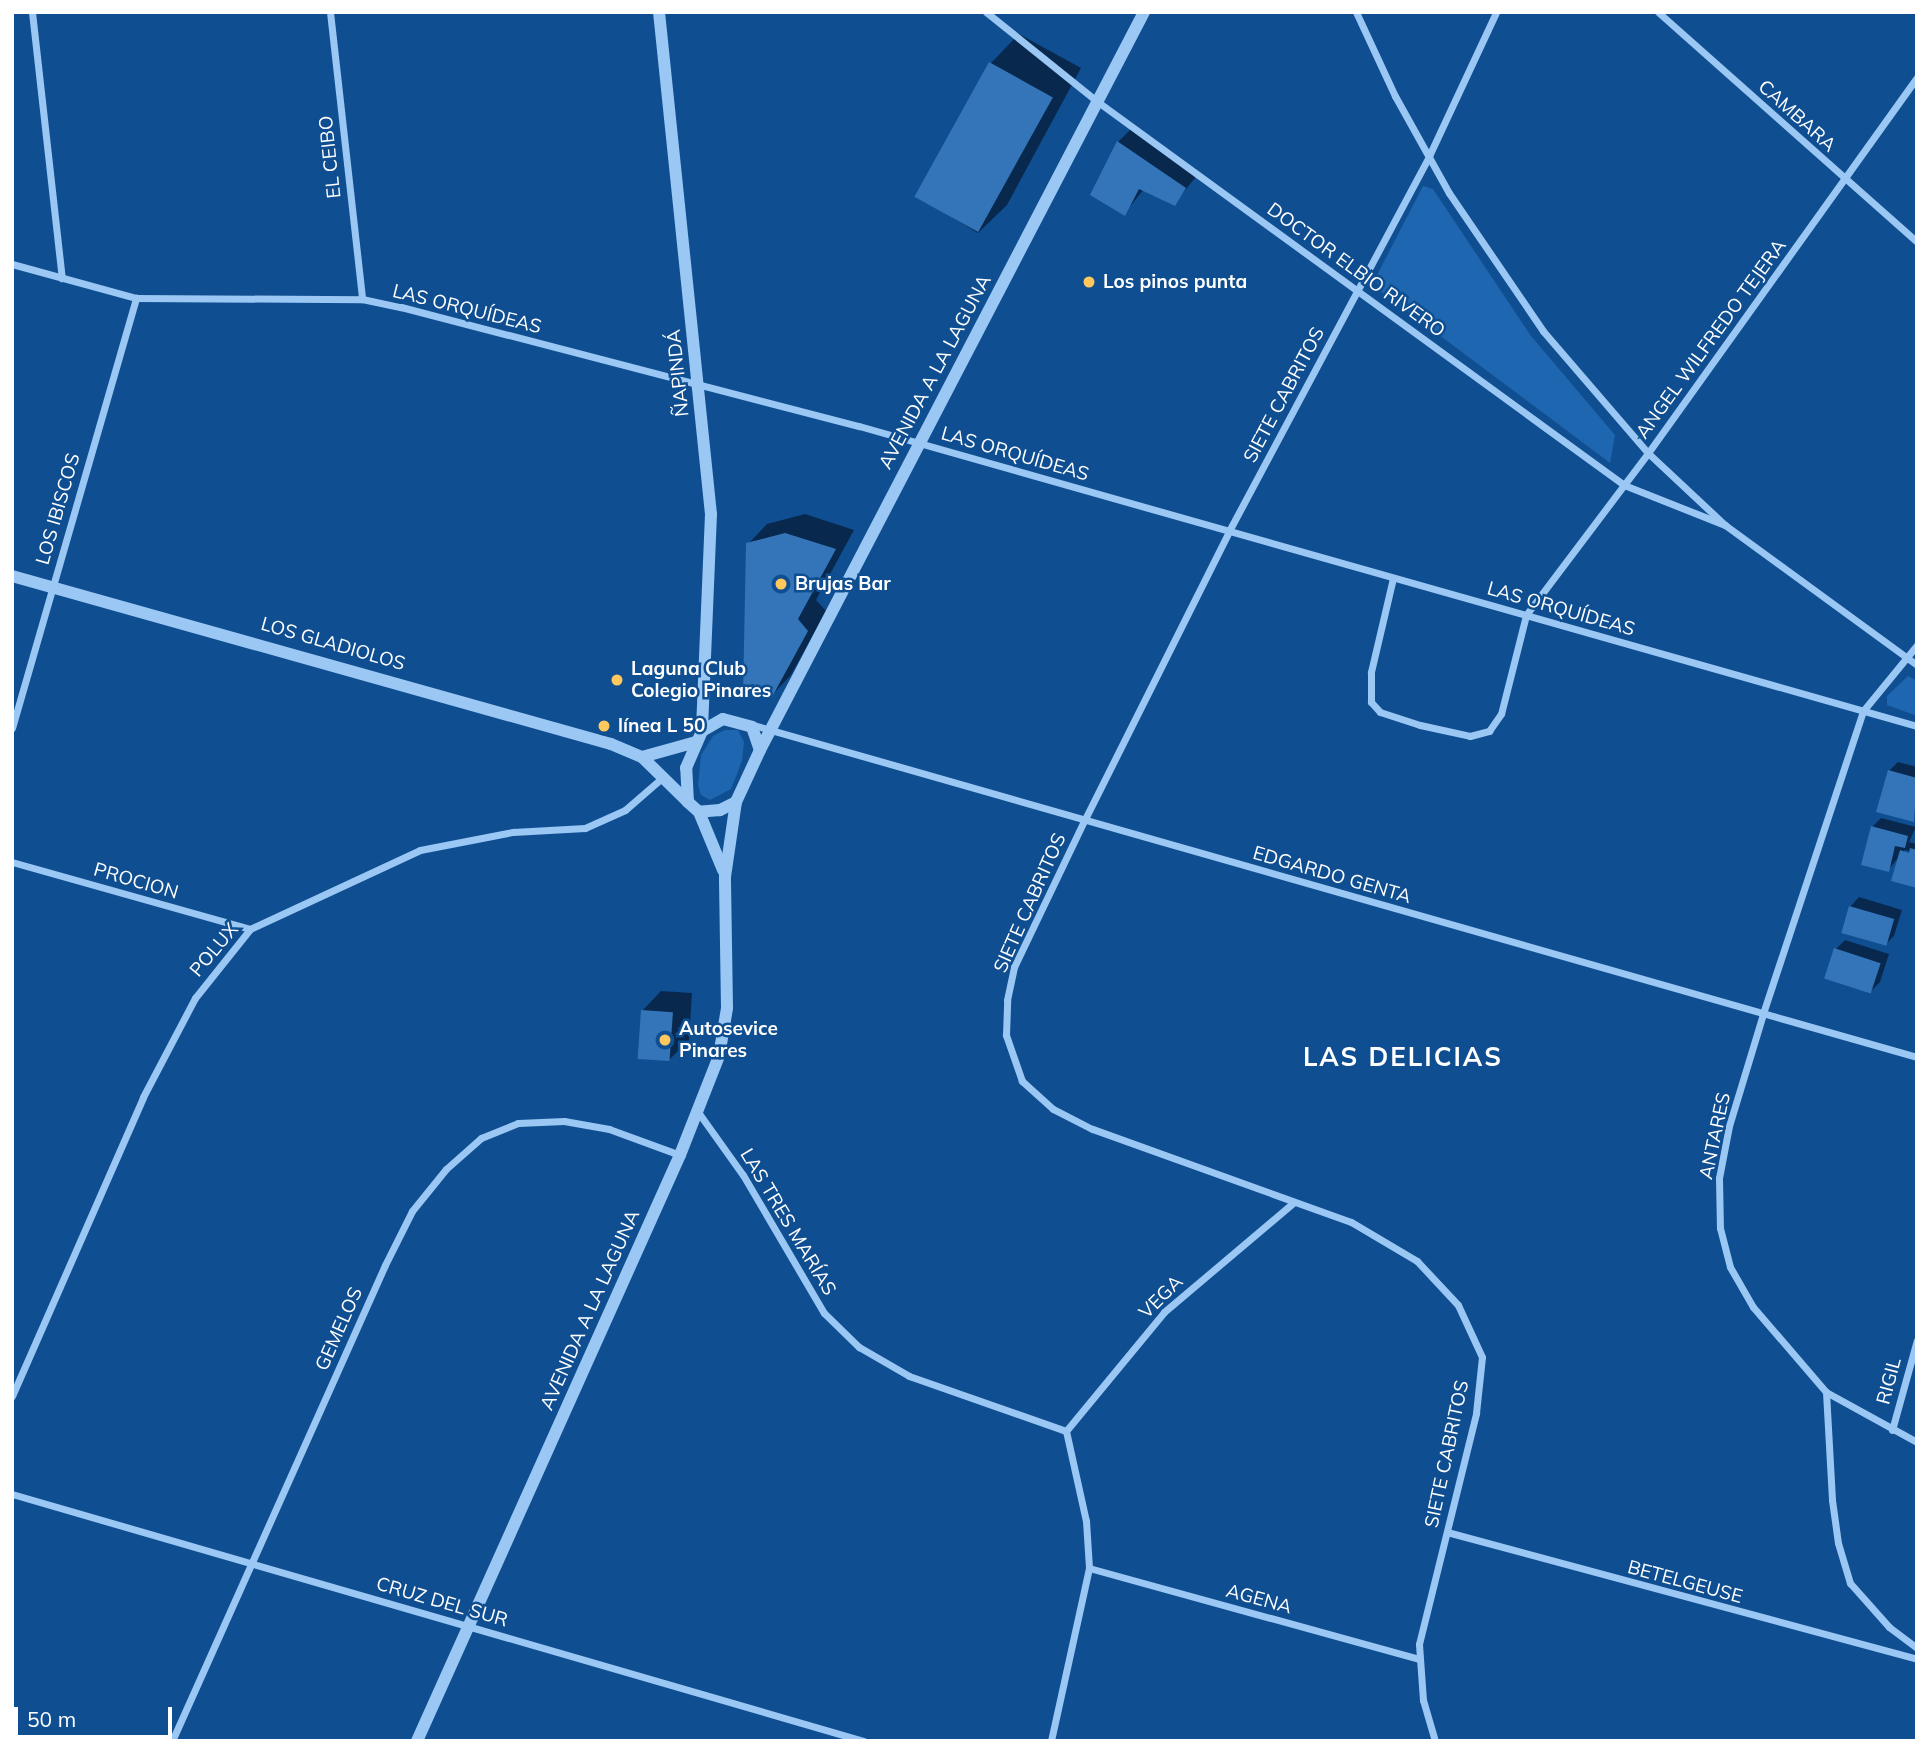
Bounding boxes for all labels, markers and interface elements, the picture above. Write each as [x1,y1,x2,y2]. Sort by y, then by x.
street label: CAMBARA [1753,75,1841,157]
street label: EL CEIBO [314,114,346,200]
street label: DOCTOR ELBIO RIVERO [1263,198,1449,342]
street label: ANGEL WILFREDO TEJERA [1631,235,1791,443]
street label: AVENIDA A LA LAGUNA [874,271,996,473]
place label: Los pinos punta [1103,271,1247,293]
marker: Los pinos punta [1081,274,1097,290]
street label: LAS ORQUÍDEAS [390,279,544,339]
street label: SIETE CABRITOS [1239,323,1329,467]
street label: ÑAPINDÁ [662,328,694,418]
street label: LAS ORQUÍDEAS [939,422,1091,486]
street label: LOS IBISCOS [31,451,85,567]
place label: Brujas Bar [795,573,891,595]
marker: Brujas Bar [773,576,789,592]
street label: LAS ORQUÍDEAS [1485,577,1637,641]
street label: LOS GLADIOLOS [258,613,408,675]
place label: Laguna Club Colegio Pinares [631,658,771,702]
marker: Laguna Club Colegio Pinares [609,672,625,688]
place label: línea L 50 [618,715,705,737]
marker: línea L 50 [596,718,612,734]
street label: SIETE CABRITOS [989,830,1071,976]
street label: EDGARDO GENTA [1250,842,1414,908]
street label: PROCION [91,858,181,904]
street label: POLUX [185,919,243,981]
place label: Autosevice Pinares [679,1018,778,1062]
marker: Autosevice Pinares [657,1032,673,1048]
district label: LAS DELICIAS [1305,1041,1501,1073]
street label: ANTARES [1695,1091,1735,1181]
street label: LAS TRES MARÍAS [735,1145,841,1299]
street label: AVENIDA A LA LAGUNA [535,1206,645,1414]
street label: VEGA [1134,1270,1188,1324]
street label: GEMELOS [311,1284,367,1374]
street label: RIGIL [1872,1355,1906,1407]
street label: SIETE CABRITOS [1420,1378,1474,1530]
street label: BETELGEUSE [1625,1556,1745,1608]
street label: CRUZ DEL SUR [374,1572,510,1632]
street label: AGENA [1224,1579,1294,1619]
scale bar [18,1694,175,1738]
text: 50 m [27,1706,76,1732]

